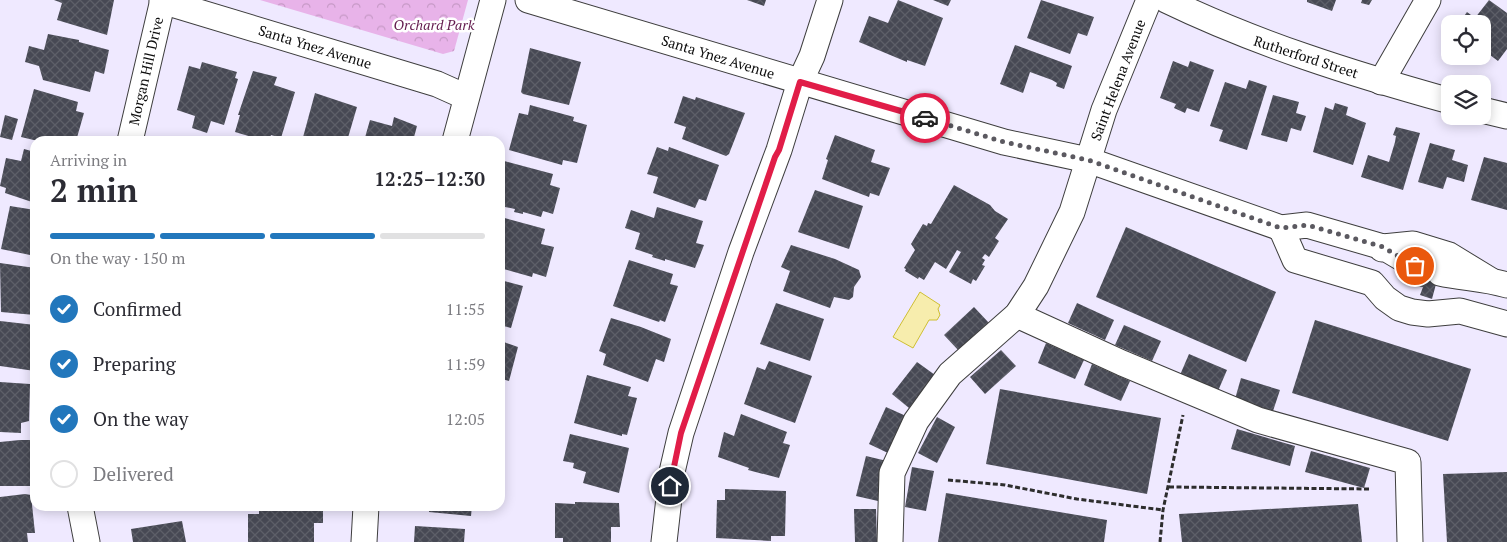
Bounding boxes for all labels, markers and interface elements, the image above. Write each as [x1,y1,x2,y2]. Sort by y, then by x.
street label: Morgan Hill Drive [124,15,167,127]
park label: Orchard Park [394,15,475,34]
map controls [1441,15,1491,125]
button: locate [1441,15,1491,65]
street label: Saint Helena Avenue [1086,16,1149,143]
street label: Santa Ynez Avenue [256,20,374,73]
street label: Santa Ynez Avenue [659,30,777,83]
street label: Rutherford Street [1251,31,1362,83]
button: layers [1441,75,1491,125]
courier [900,93,950,143]
icon: car [911,104,939,132]
text: Arriving in [50,149,127,171]
text: 12:25–12:30 [374,166,485,191]
text: 2 min [50,169,138,211]
pin [1394,245,1436,287]
text: On the way · 150 m [50,247,185,269]
icon: bag [1401,252,1429,280]
icon: check [50,295,78,323]
text: Confirmed [93,296,182,321]
text: 11:55 [446,298,485,320]
icon: check [50,350,78,378]
text: Preparing [93,351,176,376]
text: 11:59 [446,353,485,375]
icon: check [50,405,78,433]
text: On the way [93,406,188,431]
text: 12:05 [446,408,485,430]
text: Delivered [93,461,174,486]
pin [649,465,691,507]
icon: home [656,472,684,500]

